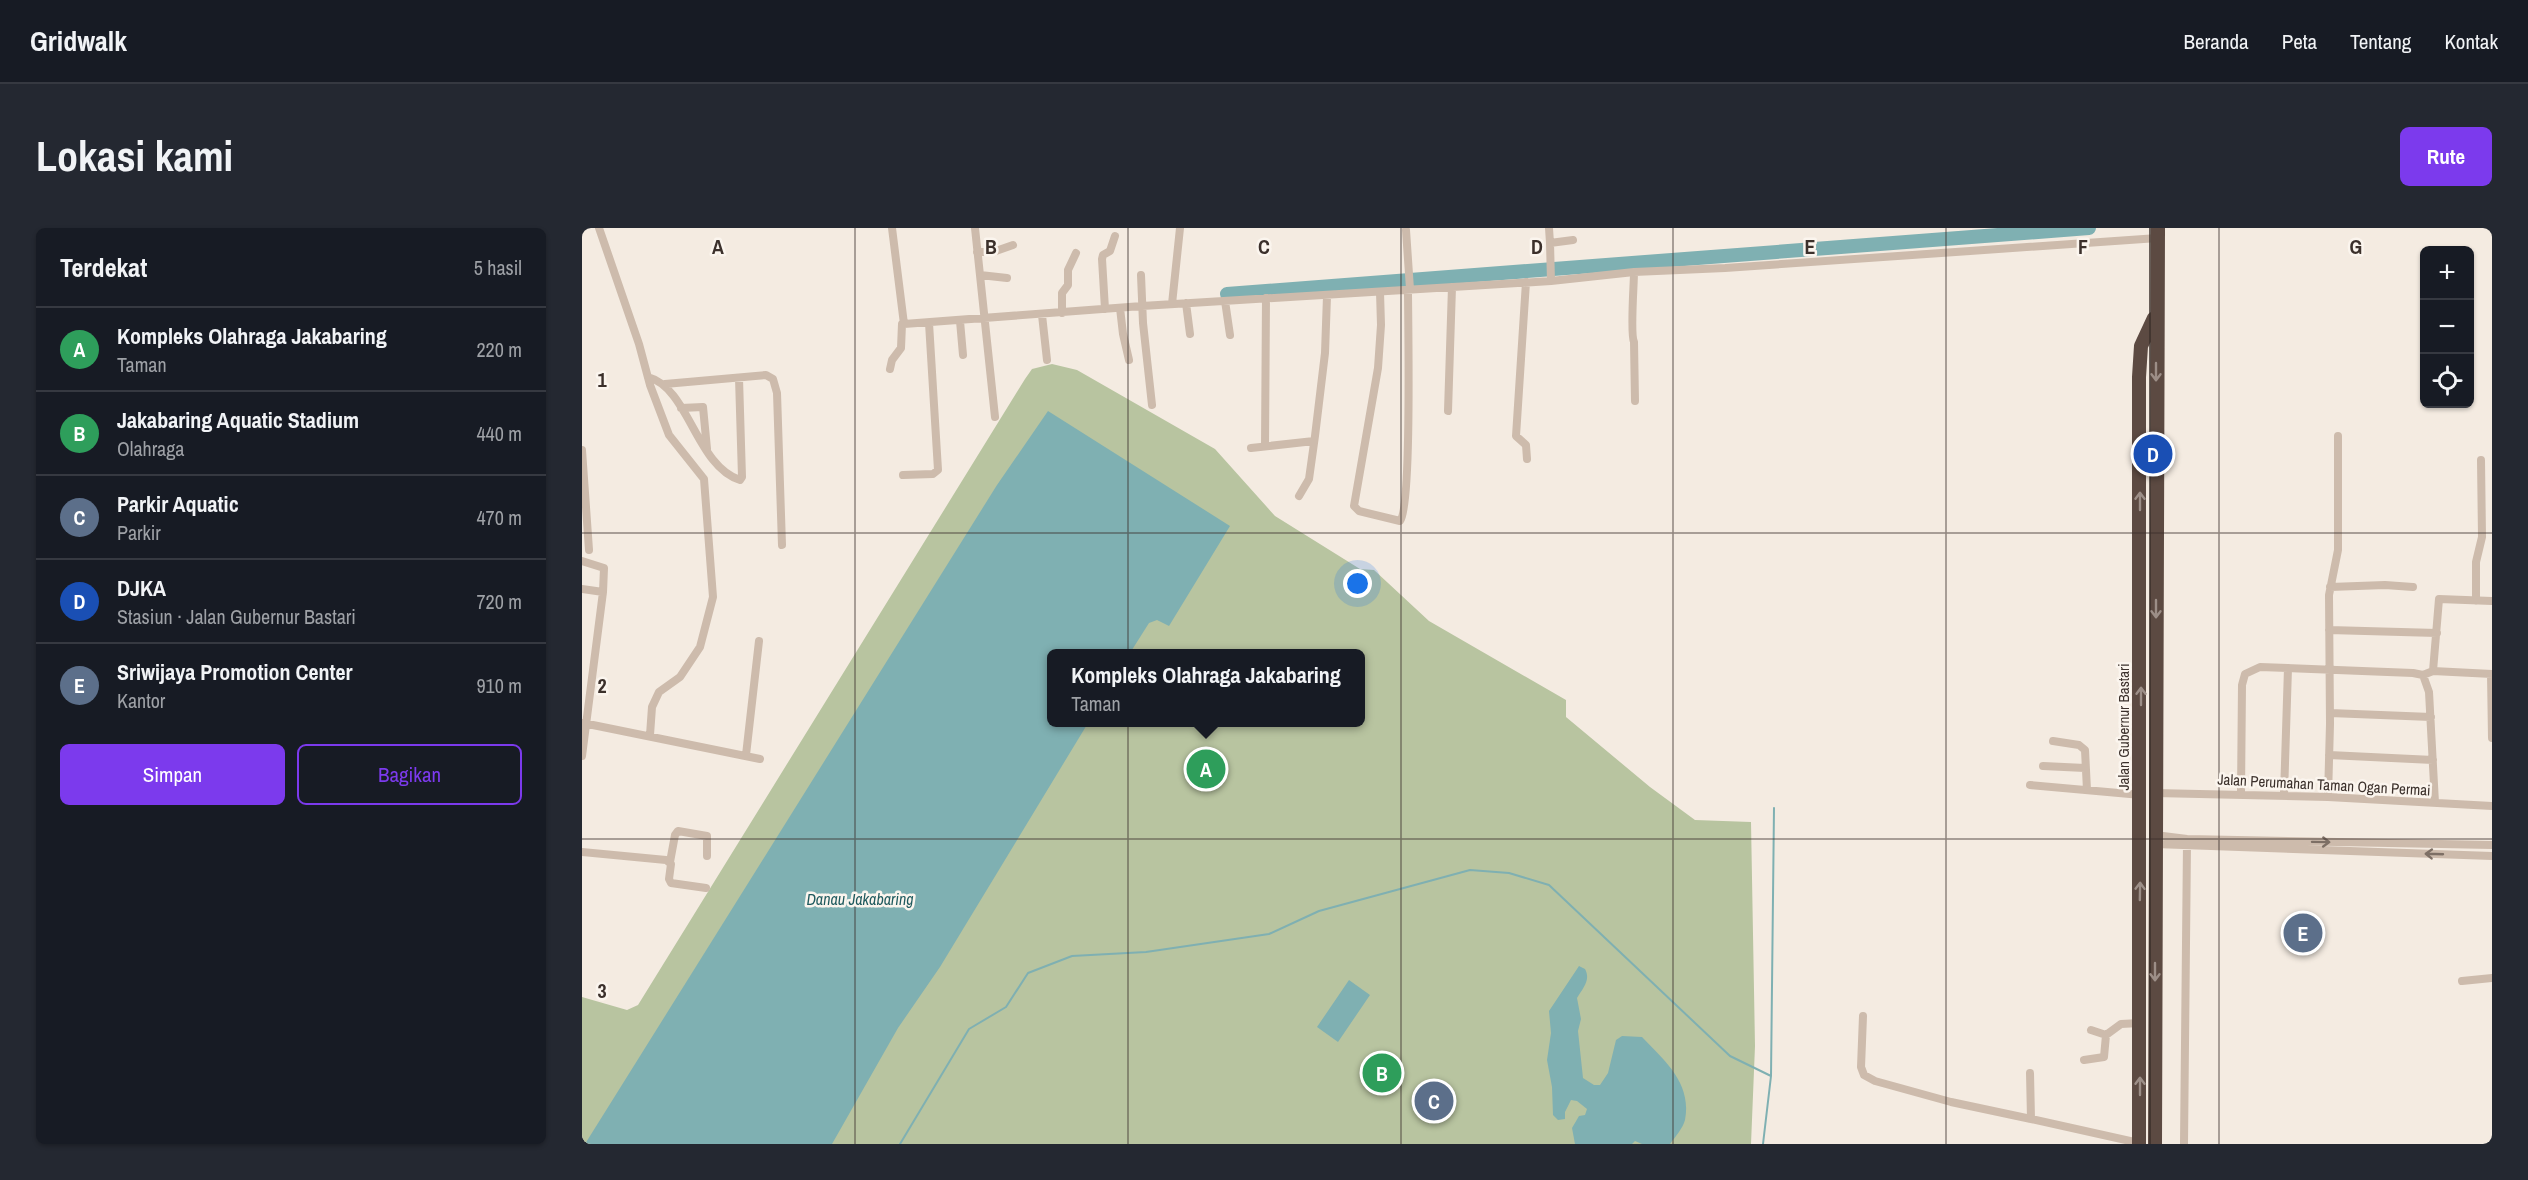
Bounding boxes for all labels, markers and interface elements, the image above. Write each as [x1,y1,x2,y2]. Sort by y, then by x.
text: Gridwalk [30,22,127,60]
text: Beranda [2184,27,2249,56]
text: Peta [2282,27,2317,56]
text: Tentang [2350,27,2411,56]
text: Kontak [2444,27,2498,56]
button: Rute [2400,127,2492,186]
text: Lokasi kami [36,128,233,184]
text: A [712,233,724,260]
text: B [985,233,997,260]
text: C [1258,233,1270,260]
text: D [1531,233,1543,260]
text: E [1805,233,1816,260]
text: F [2078,233,2088,260]
text: G [2350,233,2362,260]
map controls [2420,246,2474,408]
button: + [2420,246,2474,300]
text: Terdekat [60,250,147,285]
text: 5 hasil [474,254,522,281]
button: − [2420,300,2474,354]
text: Kompleks Olahraga Jakabaring [117,321,387,351]
text: A [74,336,85,363]
text: 220 m [476,336,522,363]
text: Taman [117,351,167,378]
button: locate [2420,354,2474,408]
one-way arrow [2150,361,2162,381]
text: 1 [597,366,607,393]
text: Jakabaring Aquatic Stadium [117,405,359,435]
text: B [74,420,85,447]
text: 440 m [476,420,522,447]
pin: D [2134,432,2172,476]
text: Olahraga [117,435,184,462]
text: Parkir Aquatic [117,489,239,519]
one-way arrow [2135,491,2146,511]
text: C [74,504,85,531]
text: 470 m [476,504,522,531]
text: Parkir [117,519,161,546]
your location [1343,569,1372,598]
text: DJKA [117,573,166,603]
text: D [74,588,85,615]
text: 720 m [476,588,522,615]
one-way arrow [2151,598,2162,618]
text: Stasiun · Jalan Gubernur Bastari [117,603,356,630]
popup [1047,649,1365,727]
text: Sriwijaya Promotion Center [117,657,353,687]
text: Kompleks Olahraga Jakabaring [1071,660,1341,690]
street label: Jalan Gubernur Bastari [2113,663,2134,791]
text: E [74,672,85,699]
text: 910 m [476,672,522,699]
text: 2 [597,672,607,699]
one-way arrow [2135,686,2147,706]
text: Kantor [117,687,165,714]
text: Taman [1071,690,1121,717]
button: Simpan [60,744,285,805]
button: Bagikan [297,744,522,805]
pin: A [1186,746,1226,792]
street label: Jalan Perumahan Taman Ogan Permai [2217,768,2431,801]
one-way arrow [2311,836,2331,847]
one-way arrow [2424,848,2444,859]
one-way arrow [2134,881,2146,901]
water label: Danau Jakabaring [806,888,914,910]
pin: E [2284,910,2322,956]
one-way arrow [2149,961,2161,981]
text: 3 [597,977,607,1004]
pin: B [1362,1050,1402,1096]
one-way arrow [2134,1076,2146,1096]
pin: C [1414,1078,1454,1124]

